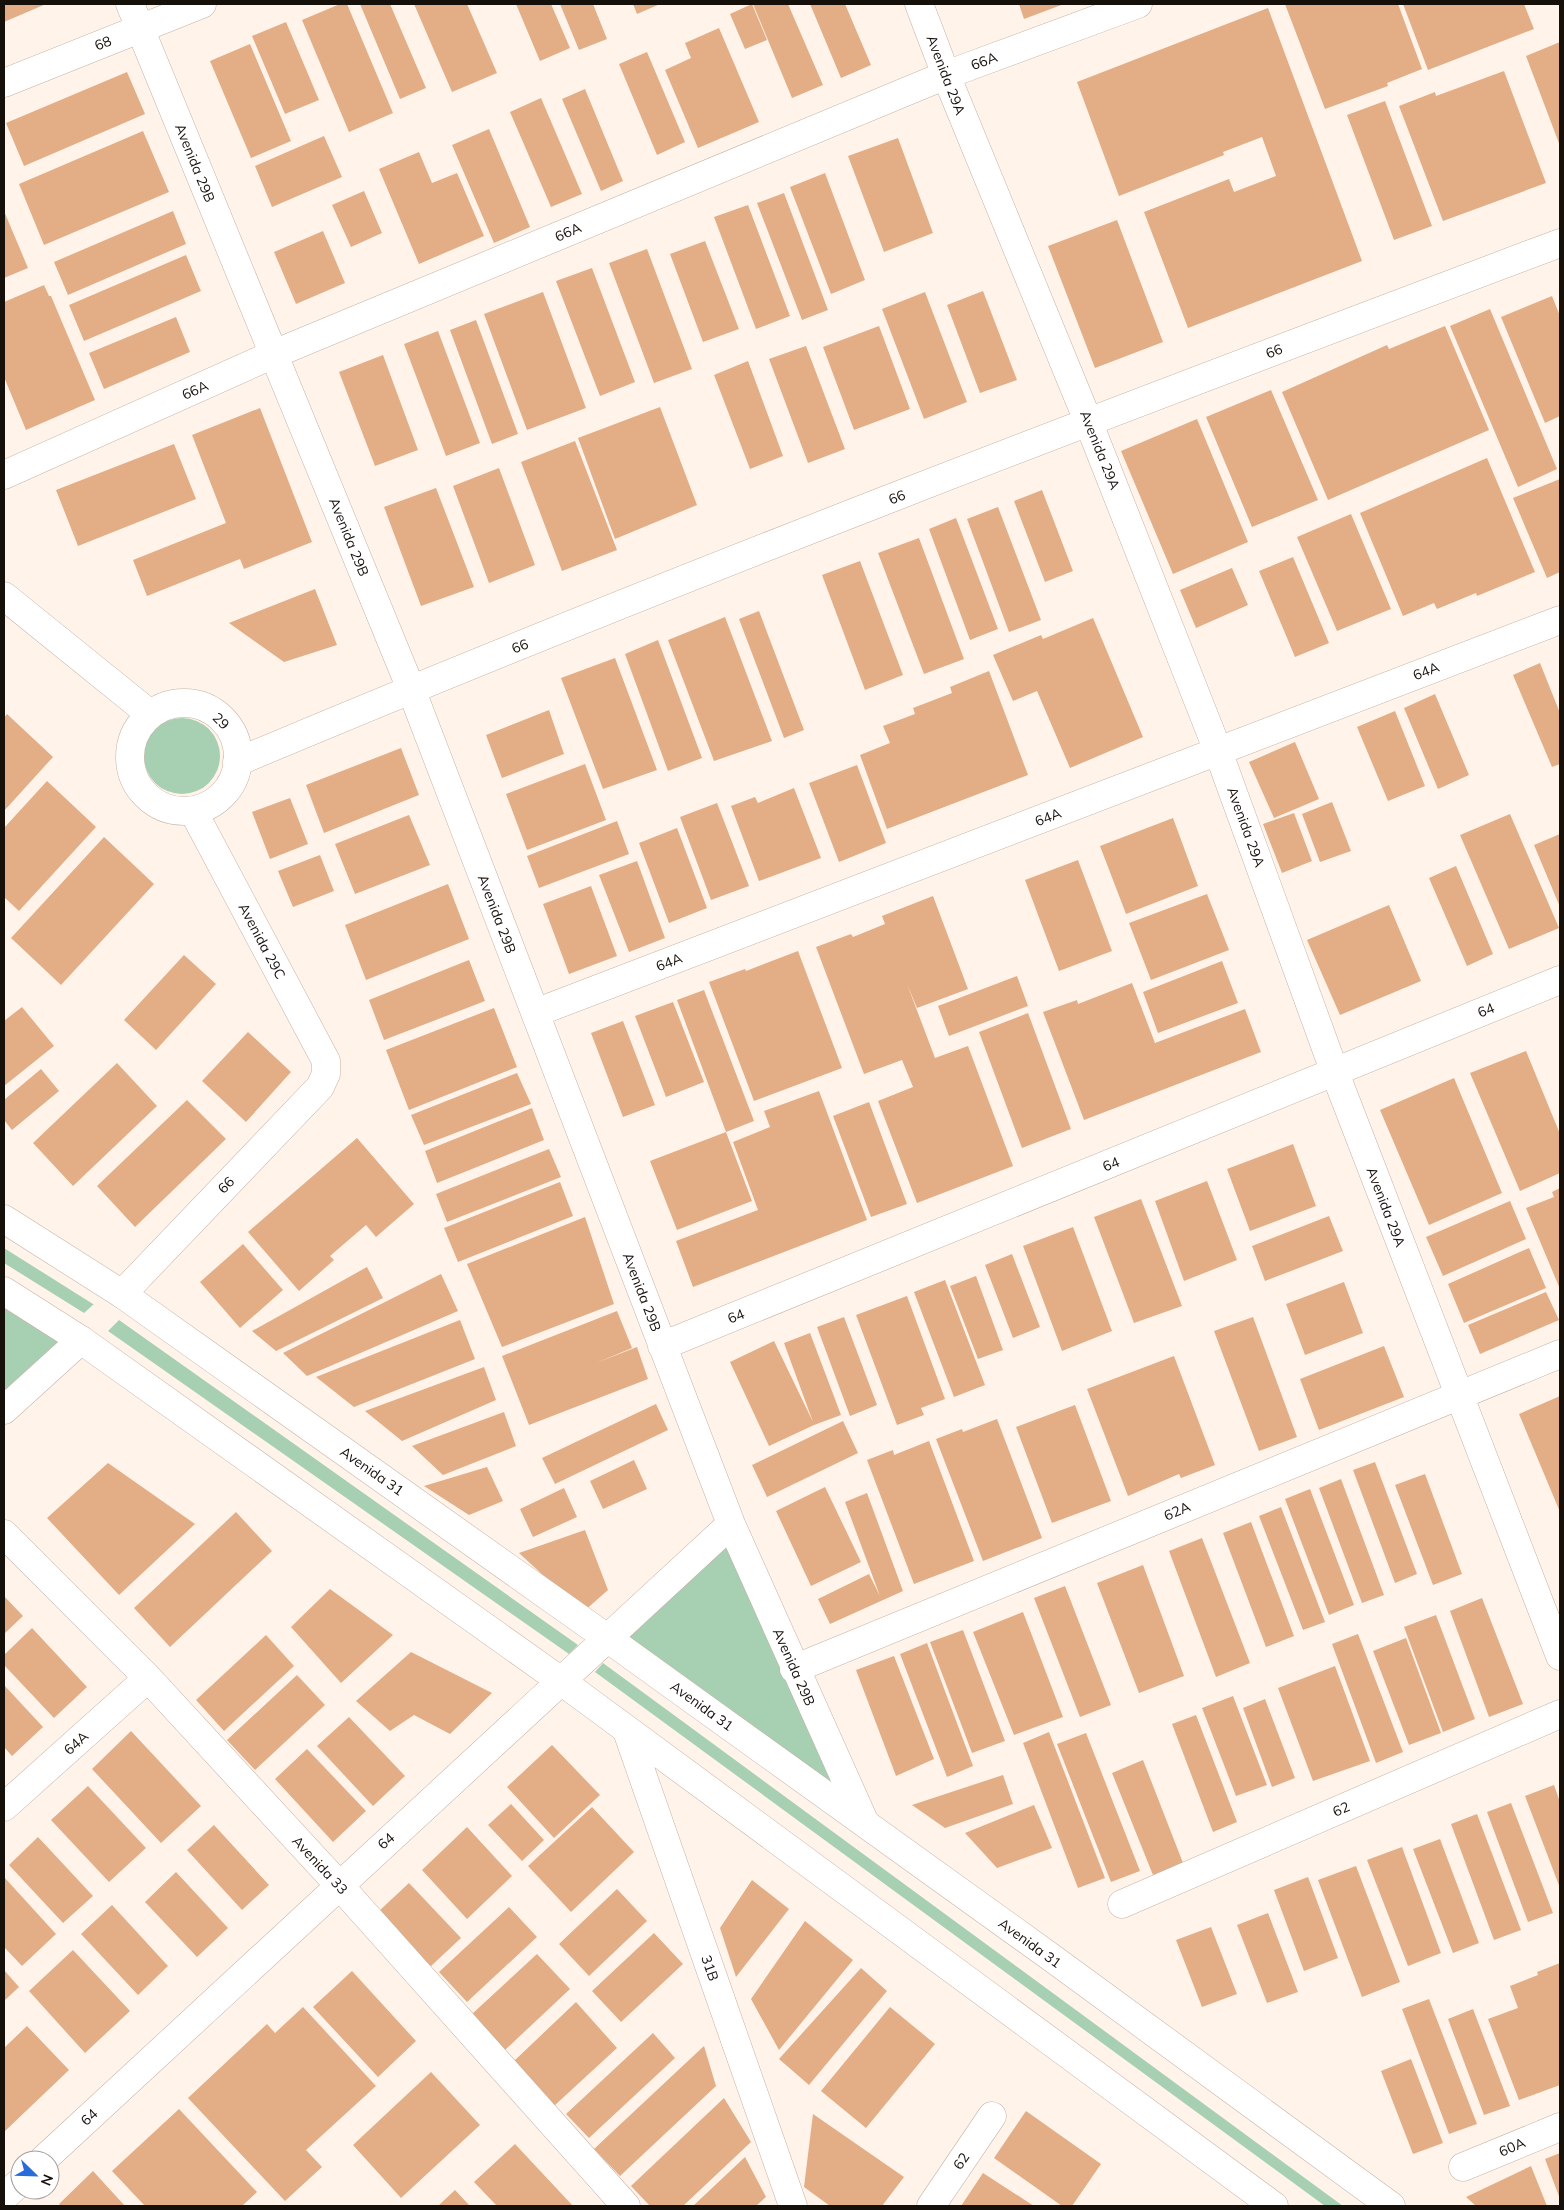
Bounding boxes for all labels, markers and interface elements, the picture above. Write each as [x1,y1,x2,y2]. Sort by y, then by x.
street label: 68 [92,32,114,54]
street label: Avenida 29A [923,33,970,118]
street label: 66A [968,48,1000,74]
street label: Avenida 29B [171,121,219,205]
street label: 66A [552,218,585,246]
street label: 66 [1263,340,1285,362]
street label: 66A [179,376,212,404]
street label: Avenida 29A [1076,408,1124,493]
street label: 66 [886,486,908,508]
street label: Avenida 29B [325,495,373,579]
street label: 66 [509,635,531,657]
street label: 64A [1410,657,1443,684]
street label: 29 [209,709,233,733]
street label: Avenida 29A [1223,784,1269,870]
street label: 64A [1032,803,1065,830]
street label: Avenida 29B [474,872,520,956]
street label: Avenida 29C [235,900,289,982]
street label: 64A [653,948,686,975]
street label: 64 [1475,998,1498,1021]
street label: 64 [1100,1152,1123,1175]
street label: Avenida 29A [1363,1165,1410,1250]
street label: 66 [214,1173,238,1197]
street label: Avenida 29B [619,1250,665,1334]
street label: 64 [725,1304,748,1327]
street label: Avenida 31 [337,1442,407,1500]
street label: 62A [1161,1497,1194,1525]
street label: Avenida 29B [769,1625,819,1709]
street label: Avenida 31 [667,1677,737,1735]
street label: 64A [60,1727,93,1759]
street label: 62 [1330,1797,1352,1821]
street label: 64 [374,1828,399,1853]
street label: Avenida 33 [288,1832,352,1898]
street label: Avenida 31 [995,1914,1065,1972]
street label: 31B [697,1953,723,1983]
street label: 64 [77,2104,102,2129]
street label: 60A [1496,2133,1529,2161]
street label: 62 [949,2149,973,2173]
north arrow [10,2150,60,2200]
text: N [37,2172,57,2188]

